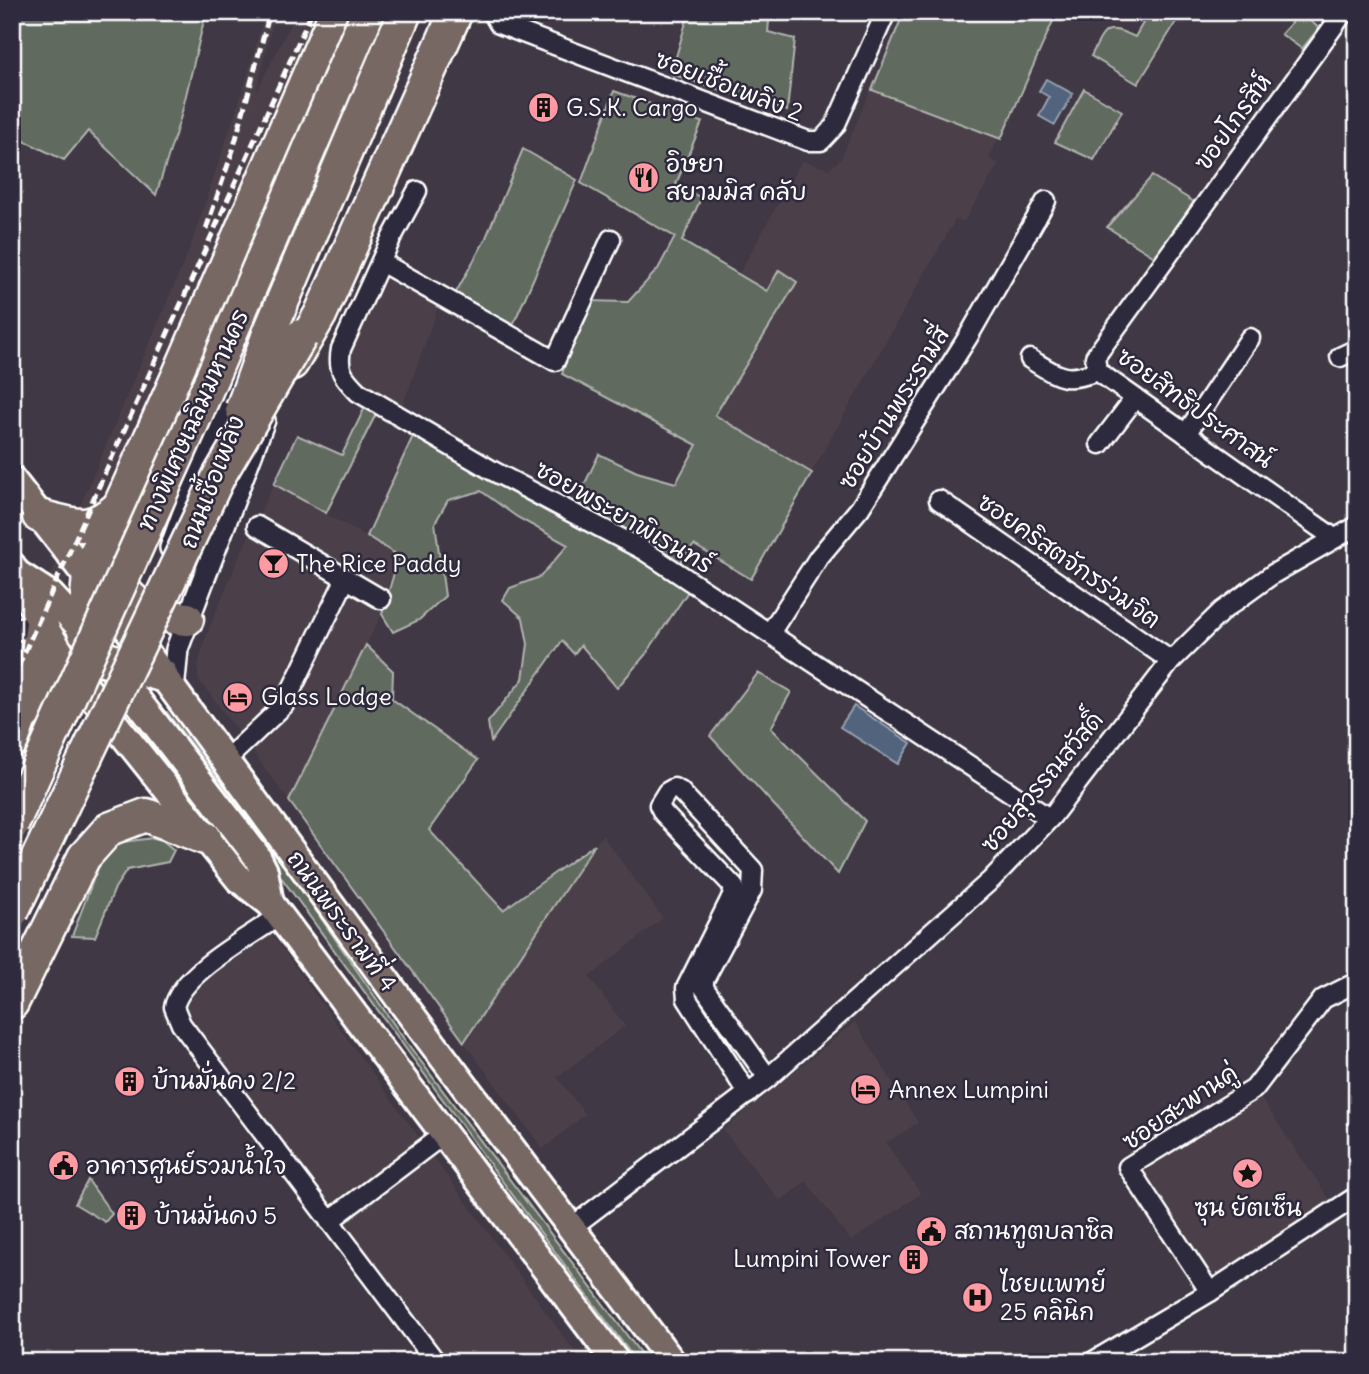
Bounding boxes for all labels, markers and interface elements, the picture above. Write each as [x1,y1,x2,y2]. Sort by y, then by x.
street label: ซอยเชื้อเพลิง 2 [651,37,810,127]
street label: ฃอยโกรสีห์ [1187,67,1277,175]
building icon: G.S.K. Cargo [526,91,560,125]
place label: G.S.K. Cargo [566,92,698,122]
place label: อิษยา สยามมิส คลับ [666,148,807,206]
restaurant icon: อิษยา สยามมิส คลับ [626,161,660,195]
street label: ทางพิเศษเฉลิมมหานคร [130,304,255,535]
street label: ซอยบ้านพระรามสี่ [826,316,956,494]
street label: ซอยสิทธิประศาสน์ [1111,340,1280,474]
street label: ถนนเชื้อเพลิง [165,408,250,552]
street label: ซอยพระยาพิเรนทร์ [530,453,719,579]
street label: ซอยคริสตจักรร่วมจิต [972,486,1167,635]
bar icon: The Rice Paddy [256,547,290,581]
place label: The Rice Paddy [296,548,461,578]
hotel icon: Glass Lodge [221,680,255,714]
place label: Glass Lodge [261,681,392,711]
street label: ซอยสุวรรณสวัสดิ์ [969,701,1112,861]
street label: ถนนพระรามที่ 4 [281,840,409,997]
street label: ซอยสะพานคู่ [1116,1057,1245,1159]
place label: บ้านมั่นคง 2/2 [152,1060,296,1095]
building icon: บ้านมั่นคง 2/2 [112,1064,146,1098]
hotel icon: Annex Lumpini [849,1073,883,1107]
place label: Annex Lumpini [889,1074,1049,1104]
place label: อาคารศูนย์รวมน้ำใจ [86,1143,286,1184]
public building icon: อาคารศูนย์รวมน้ำใจ [46,1149,80,1183]
place icon: ซุน ยัตเซ็น [1231,1157,1265,1191]
place label: ซุน ยัตเซ็น [1194,1192,1302,1226]
place label: บ้านมั่นคง 5 [154,1195,277,1230]
building icon: บ้านมั่นคง 5 [114,1199,148,1233]
public building icon: สถานทูตบลาซิล [914,1214,948,1248]
place label: สถานทูตบลาซิล [954,1215,1114,1249]
building icon: Lumpini Tower [897,1242,931,1276]
place label: Lumpini Tower [733,1243,891,1273]
place label: ไชยแพทย์ 25 คลินิก [999,1268,1106,1326]
hospital icon: ไชยแพทย์ 25 คลินิก [960,1281,994,1315]

